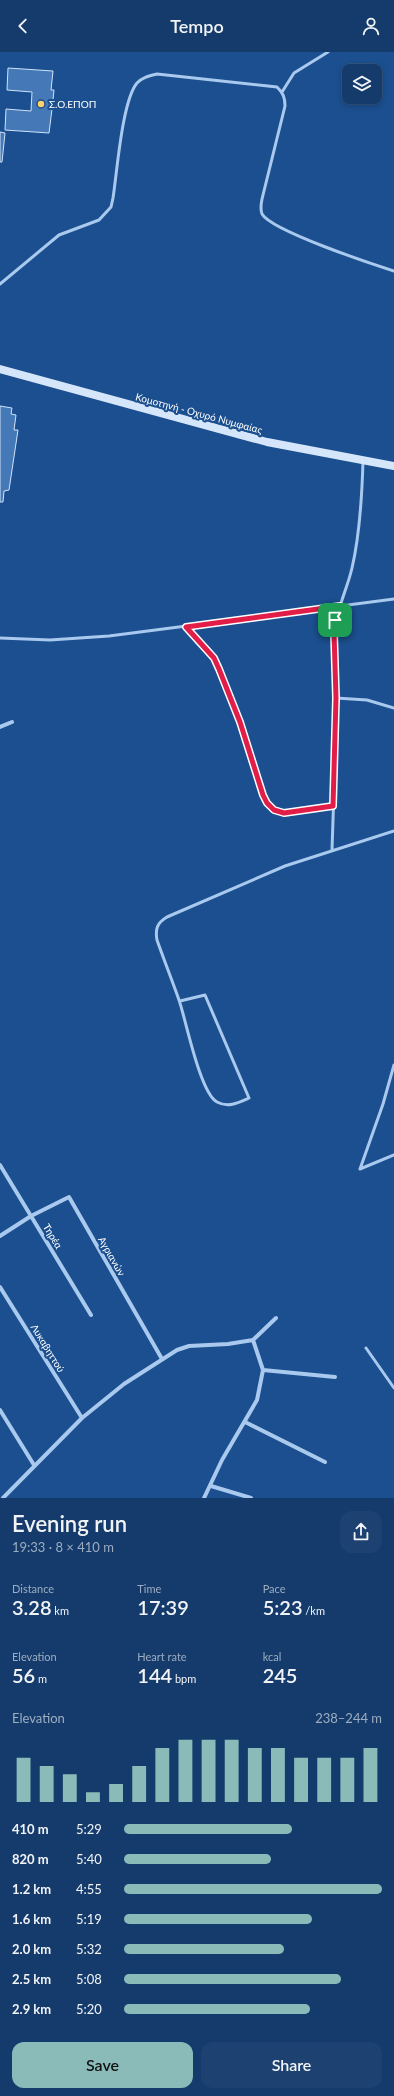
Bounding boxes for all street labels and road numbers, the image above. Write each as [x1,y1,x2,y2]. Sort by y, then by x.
street label: Κομοτηνή - Οχυρό Νυμφαίας [134,390,264,436]
street label: Τηρέα [41,1221,65,1251]
street label: Αγριανών [96,1234,128,1278]
street label: Λυκαβηττού [28,1322,68,1374]

